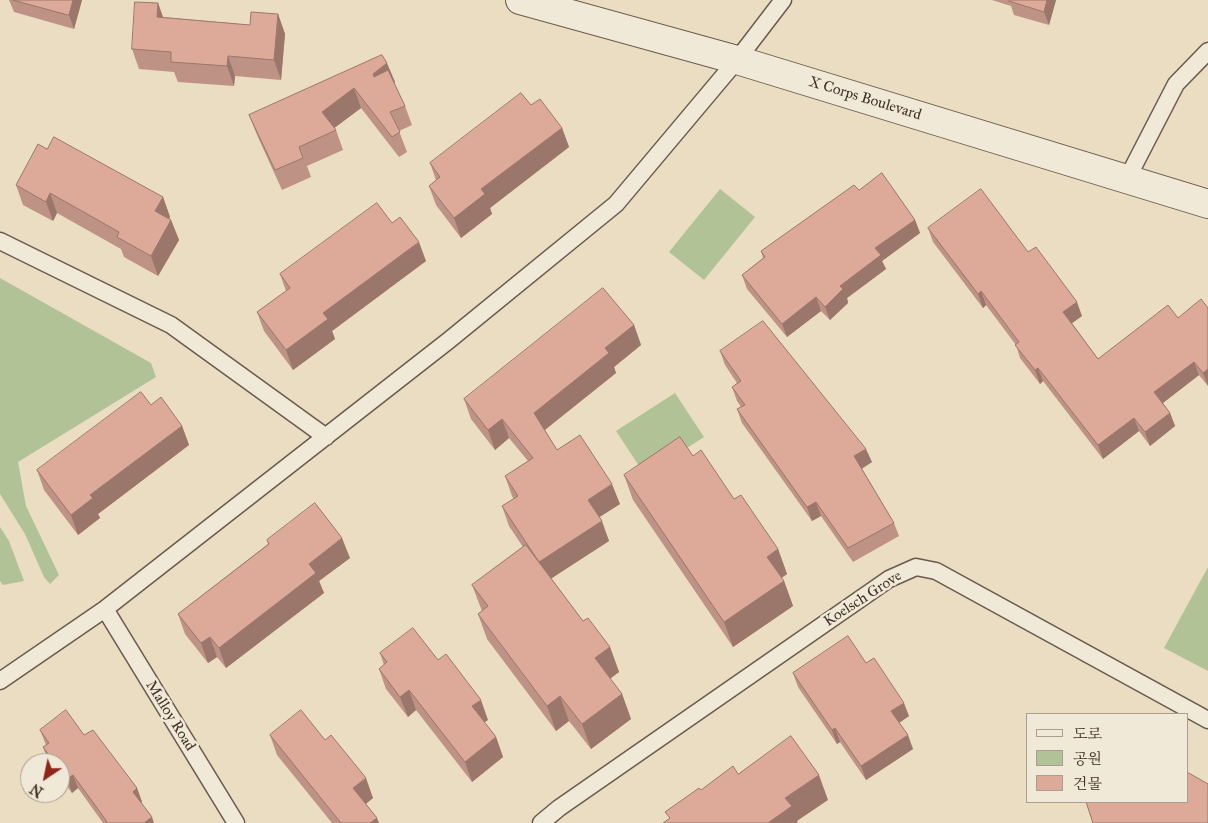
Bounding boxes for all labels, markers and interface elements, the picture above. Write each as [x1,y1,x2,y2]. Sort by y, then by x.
street label: X Corps Boulevard [806,73,924,125]
street label: Koelsch Grove [821,567,905,631]
street label: Malloy Road [141,677,199,755]
legend [1026,713,1188,803]
text: 도로 [1073,725,1102,743]
text: 공원 [1073,750,1102,768]
north arrow [20,753,70,803]
text: 건물 [1073,775,1102,793]
text: N [27,780,47,800]

